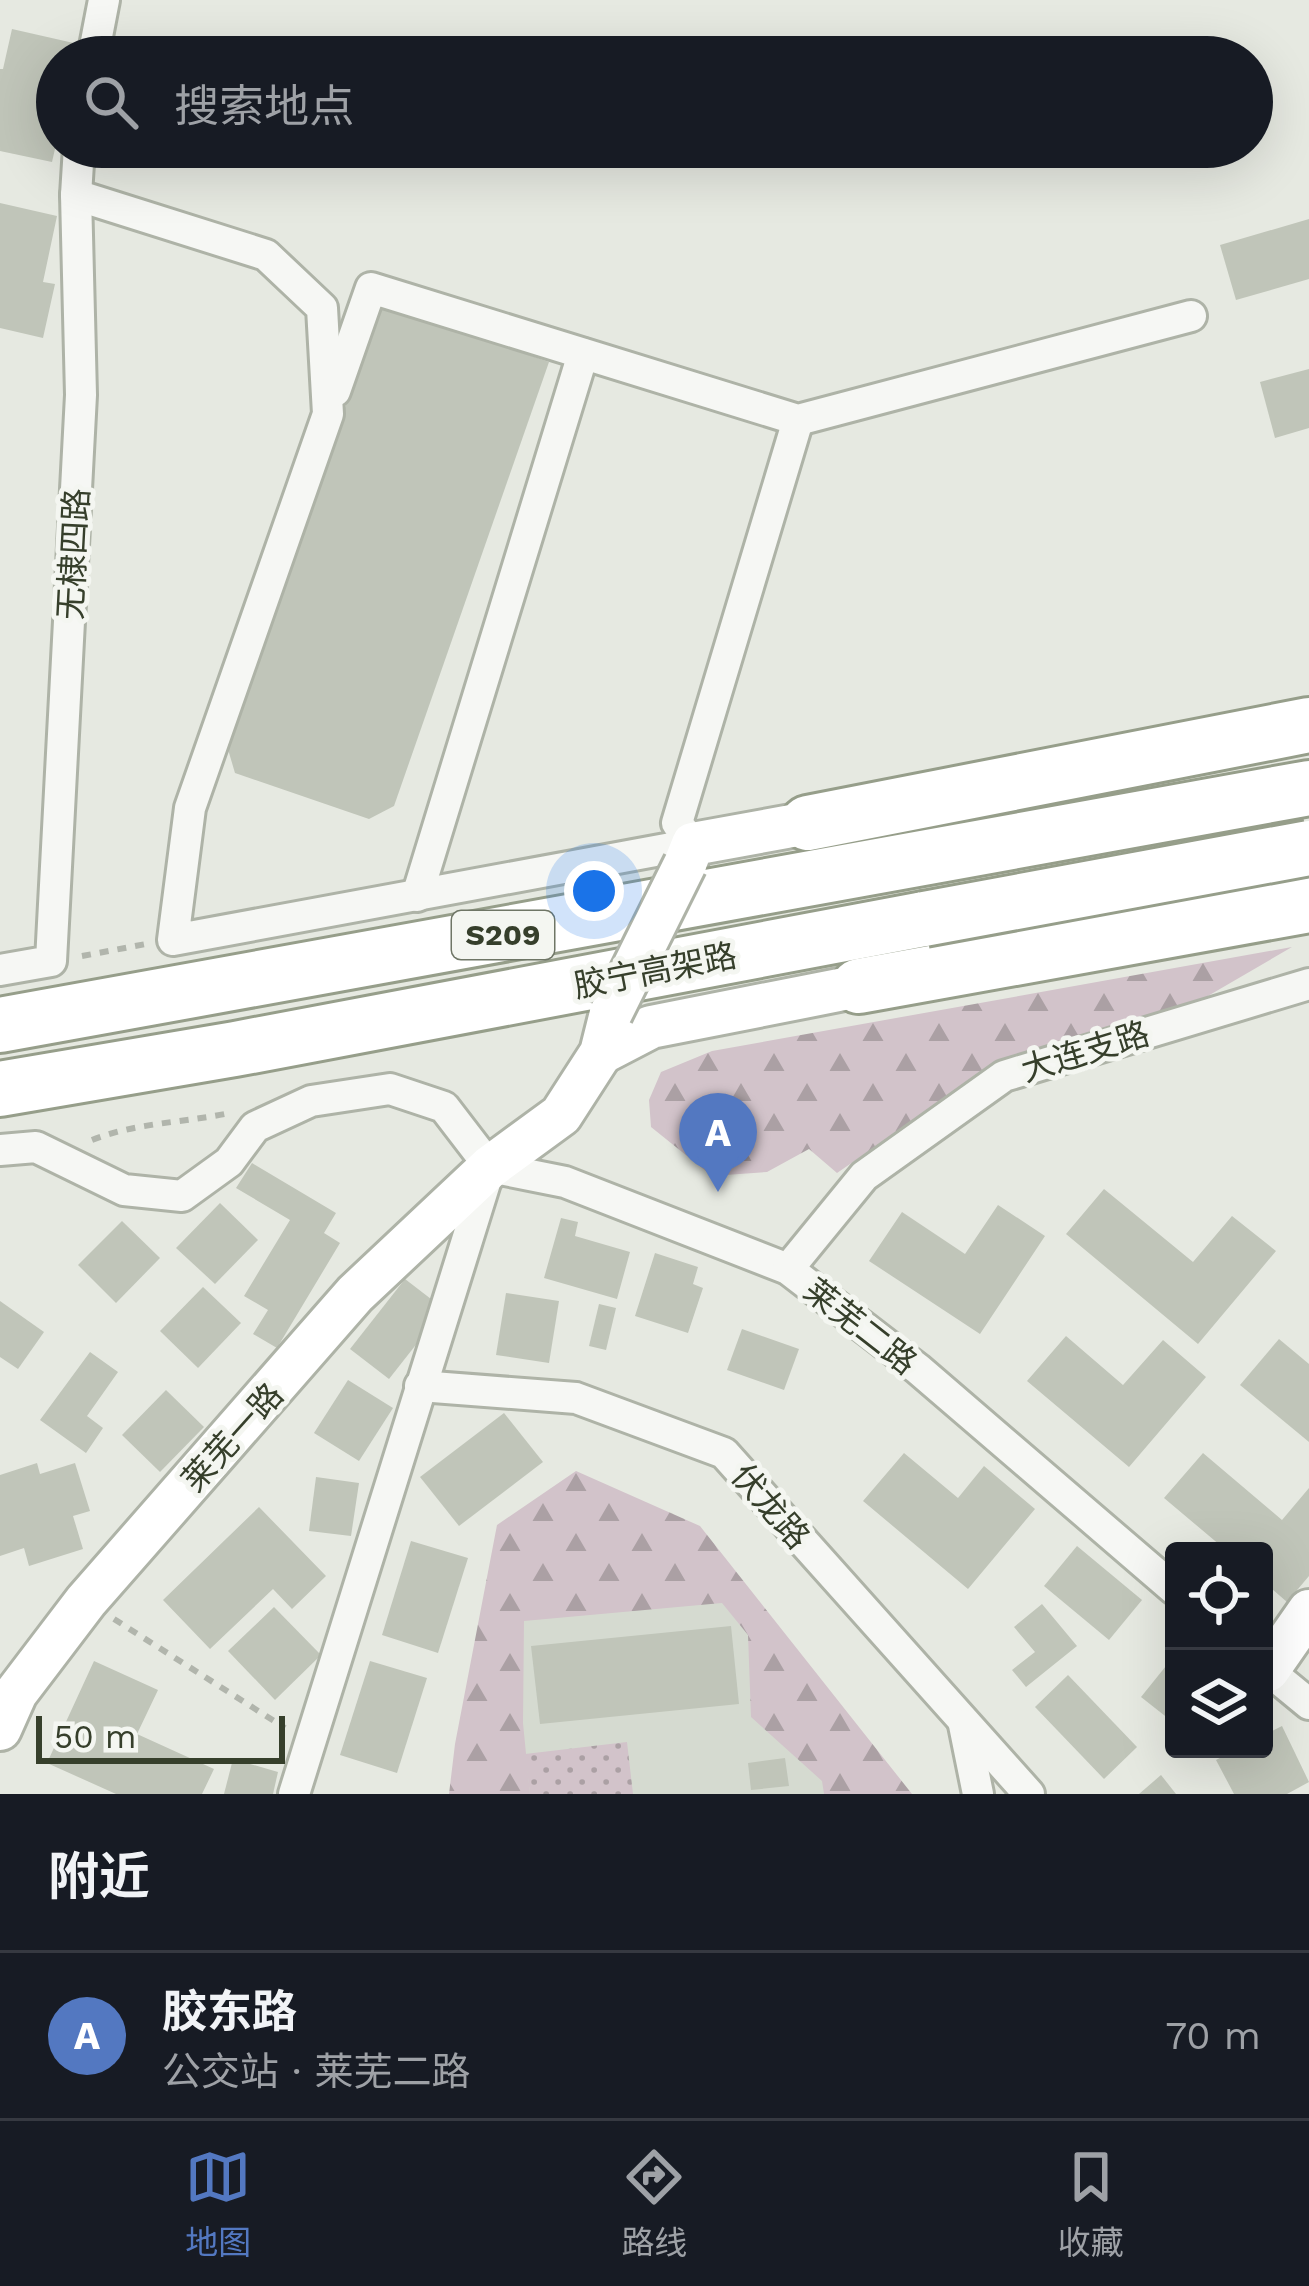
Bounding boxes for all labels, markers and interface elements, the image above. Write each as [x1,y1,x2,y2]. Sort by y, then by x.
search box [36,36,1273,168]
icon: search [78,69,144,135]
text: 搜索地点 [174,80,354,133]
street label: 无棣四路 [51,487,96,621]
your location [564,861,624,921]
road number: S209 [452,911,554,959]
street label: 胶宁高架路 [570,936,740,1005]
street label: 大连支路 [1016,1014,1154,1089]
pin: A [679,1093,757,1192]
street label: 莱芜二路 [797,1270,925,1382]
street label: 莱芜一路 [174,1375,291,1499]
street label: 伏龙路 [723,1456,818,1556]
map controls [1165,1542,1273,1758]
button: locate [1165,1542,1273,1650]
button: layers [1165,1650,1273,1758]
scale bar [36,1710,285,1763]
text: 50 m [54,1717,136,1756]
text: 附近 [48,1847,150,1906]
text: 胶东路 [162,1985,297,2038]
text: A [74,2013,100,2058]
text: 70 m [1165,2013,1261,2058]
text: 公交站 · 莱芜二路 [162,2049,470,2094]
tab: 地图 [185,2144,251,2264]
tab: 路线 [621,2144,687,2264]
tab: 收藏 [1058,2144,1124,2264]

